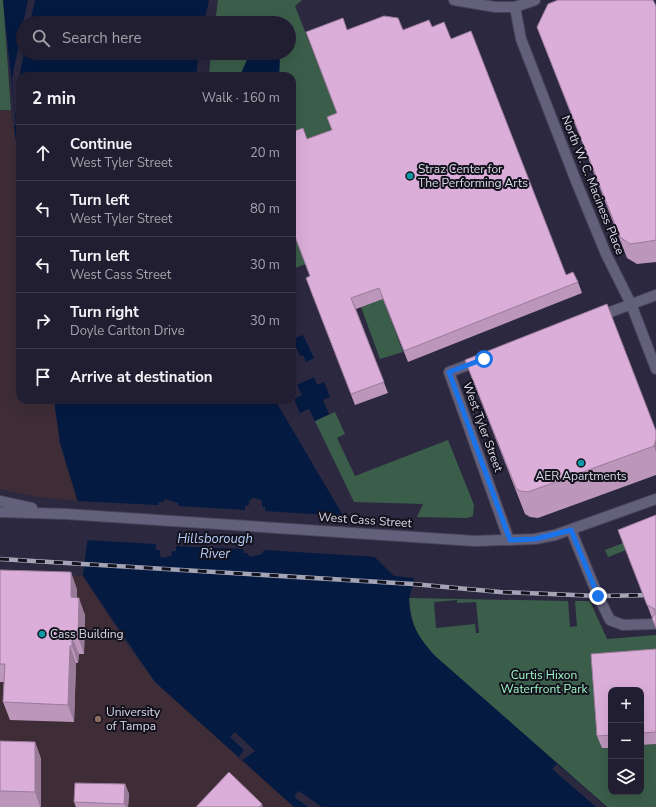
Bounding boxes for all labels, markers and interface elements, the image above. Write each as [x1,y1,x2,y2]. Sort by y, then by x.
search box [16,16,296,60]
icon: search [30,27,52,49]
text: Search here [62,28,142,48]
text: 2 min [32,87,76,110]
text: Walk · 160 m [202,89,280,107]
street label: North W. C. Maciness Place [558,113,628,257]
text: Continue [70,134,132,154]
icon: ahead [32,142,54,164]
text: 20 m [250,144,280,162]
text: West Tyler Street [70,154,172,172]
place label: Straz Center for The Performing Arts [418,161,528,191]
marker: Straz Center for The Performing Arts [405,171,415,181]
text: Turn left [70,190,129,210]
icon: left [32,198,54,220]
text: 80 m [250,200,280,218]
text: West Tyler Street [70,210,172,228]
text: Turn left [70,246,129,266]
icon: left [32,254,54,276]
text: 30 m [250,256,280,274]
text: West Cass Street [70,266,171,284]
text: Turn right [70,302,139,322]
icon: right [32,310,54,332]
text: 30 m [250,312,280,330]
text: Doyle Carlton Drive [70,322,185,340]
route start [475,350,493,368]
icon: arrive [32,366,54,388]
text: Arrive at destination [70,367,213,387]
street label: West Tyler Street [459,380,507,475]
marker: AER Apartments [576,458,586,468]
place label: AER Apartments [535,468,627,484]
street label: West Cass Street [318,509,413,531]
water label: Hillsborough River [177,530,253,563]
route end [589,587,607,605]
place label: Cass Building [50,626,124,642]
marker: Cass Building [37,629,47,639]
park label: Curtis Hixon Waterfront Park [501,667,588,697]
map controls [608,687,644,795]
button: + [608,687,644,723]
place label: University of Tampa [106,704,161,734]
marker: University of Tampa [93,714,103,724]
button: − [608,723,644,759]
button: layers [608,759,644,795]

